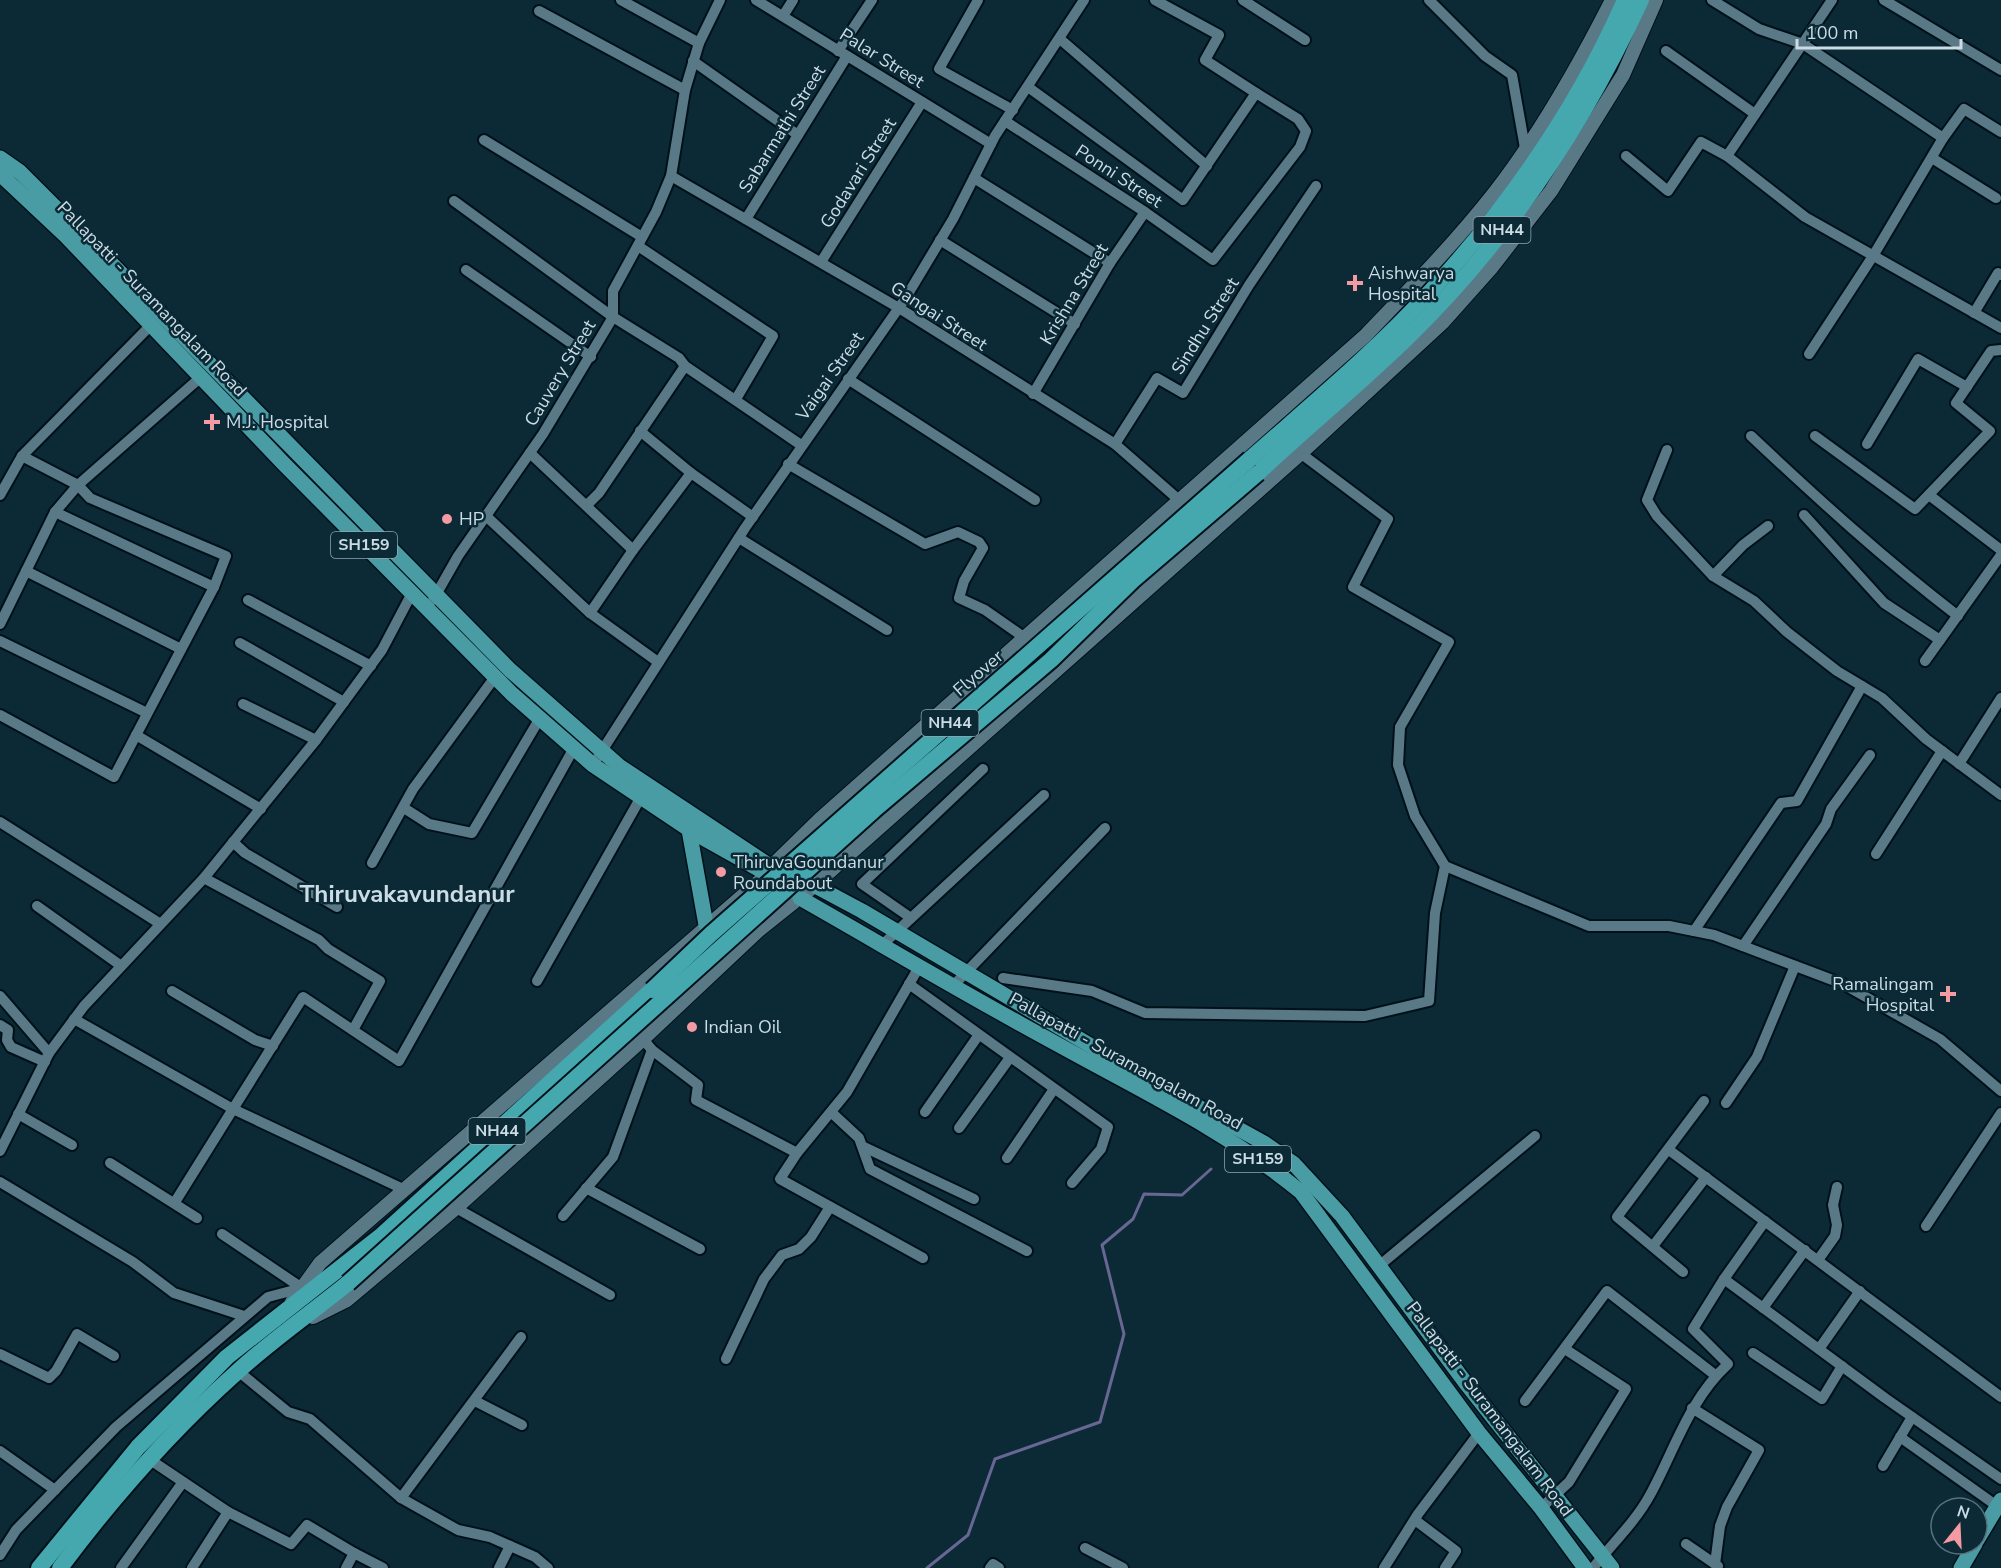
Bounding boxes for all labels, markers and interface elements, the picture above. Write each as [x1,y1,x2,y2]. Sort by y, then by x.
scale bar [1797,12,1960,50]
text: 100 m [1806,21,1858,45]
street label: Palar Street [835,23,929,94]
street label: Sabarmathi Street [733,60,831,197]
street label: Godavari Street [814,113,902,233]
street label: Ponni Street [1071,139,1168,213]
street label: Pallapatti - Suramangalam Road [52,196,252,402]
road number: NH44 [1474,217,1530,243]
street label: Krishna Street [1034,238,1114,349]
place label: Aishwarya Hospital [1368,261,1454,306]
street label: Sindhu Street [1166,272,1245,379]
marker: Aishwarya Hospital [1346,274,1364,292]
street label: Gangai Street [886,276,993,357]
street label: Cauvery Street [519,315,602,431]
street label: Vaigai Street [790,326,870,426]
place label: M.J. Hospital [226,410,329,434]
marker: M.J. Hospital [203,413,221,431]
place label: HP [459,507,484,531]
marker: HP [440,512,454,526]
road number: SH159 [331,532,397,558]
street label: Flyover [948,644,1009,701]
road number: NH44 [922,710,978,736]
place label: ThiruvaGoundanur Roundabout [733,850,884,895]
marker: ThiruvaGoundanur Roundabout [714,865,728,879]
district label: Thiruvakavundanur [299,878,515,910]
place label: Ramalingam Hospital [1832,972,1935,1017]
marker: Ramalingam Hospital [1939,985,1957,1003]
street label: Pallapatti - Suramangalam Road [1005,987,1247,1135]
place label: Indian Oil [704,1015,782,1039]
marker: Indian Oil [685,1020,699,1034]
road number: NH44 [468,1118,526,1144]
road number: SH159 [1225,1146,1291,1172]
street label: Pallapatti - Suramangalam Road [1401,1297,1579,1521]
north arrow [1929,1496,1989,1556]
text: N [1954,1500,1972,1525]

